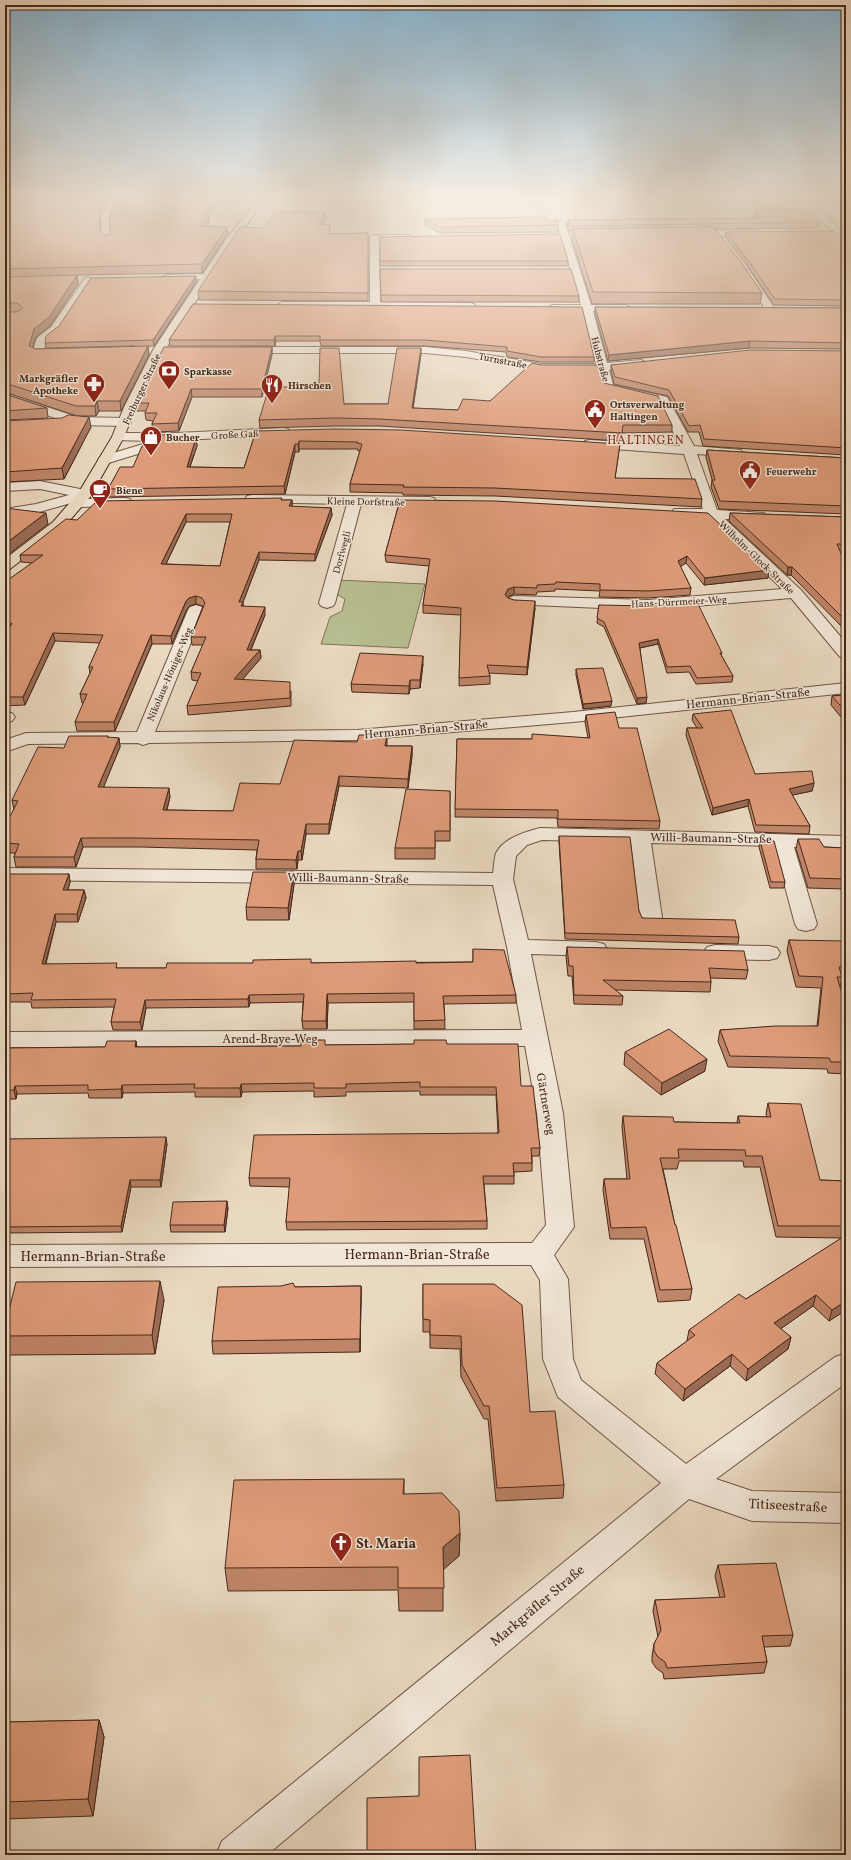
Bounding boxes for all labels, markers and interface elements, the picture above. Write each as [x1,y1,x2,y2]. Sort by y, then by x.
street label: Hubstraße [587,335,613,384]
street label: Turnstraße [478,349,528,373]
street label: Freiburger Straße [119,351,165,428]
bank icon: Sparkasse [156,358,182,391]
place label: Sparkasse [184,365,232,379]
pharmacy icon: Markgräfler Apotheke [81,371,107,404]
place label: Markgräfler Apotheke [19,372,78,398]
restaurant icon: Hirschen [259,372,285,405]
place label: Hirschen [288,379,332,393]
public building icon: Ortsverwaltung Haltingen [582,397,608,430]
place label: Ortsverwaltung Haltingen [610,398,685,424]
shop icon: Bucher [138,424,164,457]
street label: Große Gaß [211,427,259,443]
place label: Bucher [166,431,200,445]
district label: HALTINGEN [607,433,685,449]
public building icon: Feuerwehr [737,458,763,491]
place label: Feuerwehr [766,465,817,479]
cafe icon: Biene [87,477,113,510]
place label: Biene [116,484,143,498]
street label: Kleine Dorfstraße [327,494,405,510]
street label: Wilhelm-Glock-Straße [715,518,798,598]
street label: Dorfwegli [330,529,354,575]
street label: Hans-Dürrmeier-Weg [631,592,727,612]
street label: Nikolaus-Höniger-Weg [144,625,196,724]
street label: Hermann-Brian-Straße [685,685,811,713]
street label: Hermann-Brian-Straße [363,717,489,743]
street label: Willi-Baumann-Straße [650,830,772,848]
street label: Willi-Baumann-Straße [287,870,409,888]
street label: Arend-Braye-Weg [222,1032,318,1048]
street label: Gärtnerweg [532,1072,558,1137]
street label: Hermann-Brian-Straße [344,1246,490,1265]
street label: Hermann-Brian-Straße [20,1248,166,1267]
street label: Titiseestraße [748,1495,828,1518]
church icon: St. Maria [328,1530,354,1563]
place label: St. Maria [356,1535,417,1554]
street label: Markgräfler Straße [487,1561,590,1651]

